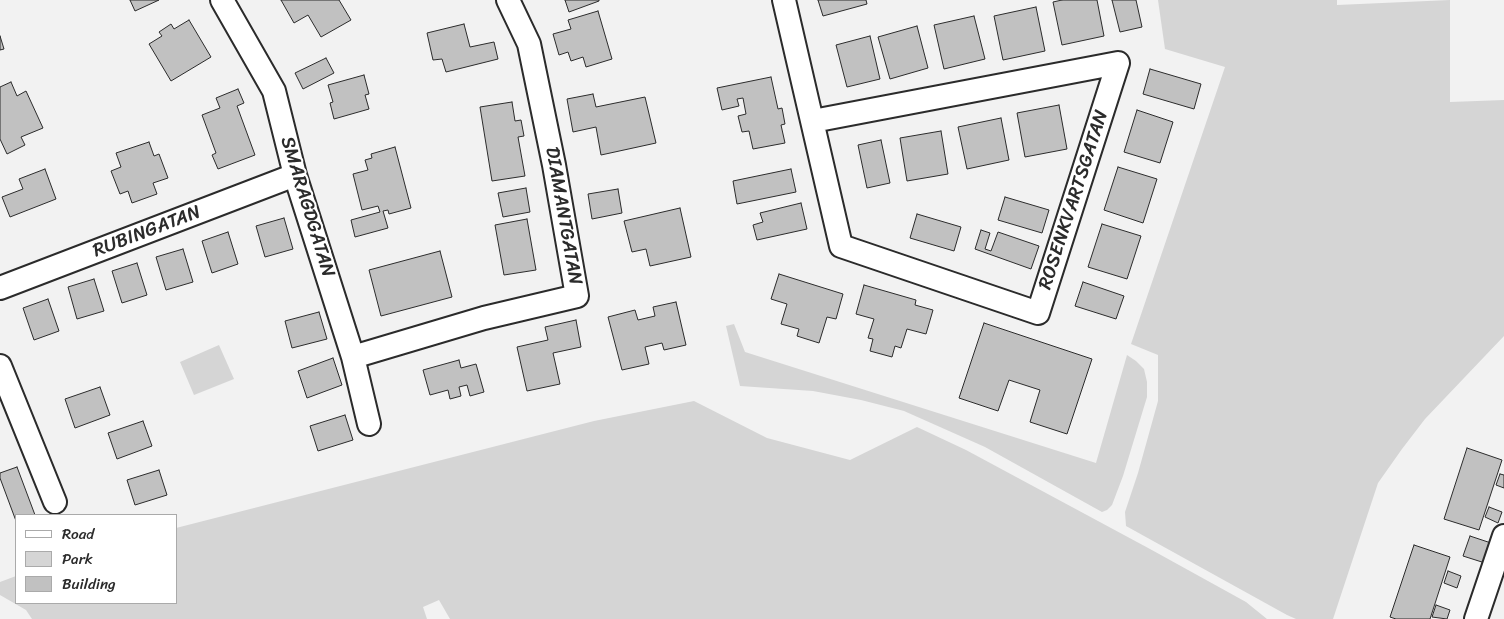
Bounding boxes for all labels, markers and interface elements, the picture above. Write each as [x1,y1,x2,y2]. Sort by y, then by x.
street label: ROSENKVARTSGATAN [1034,108,1114,292]
street label: SMARAGDGATAN [275,134,339,280]
street label: DIAMANTGATAN [540,145,586,287]
street label: RUBINGATAN [90,201,204,263]
legend [15,514,178,604]
text: Road [62,521,94,547]
text: Park [62,546,93,572]
text: Building [62,571,116,597]

